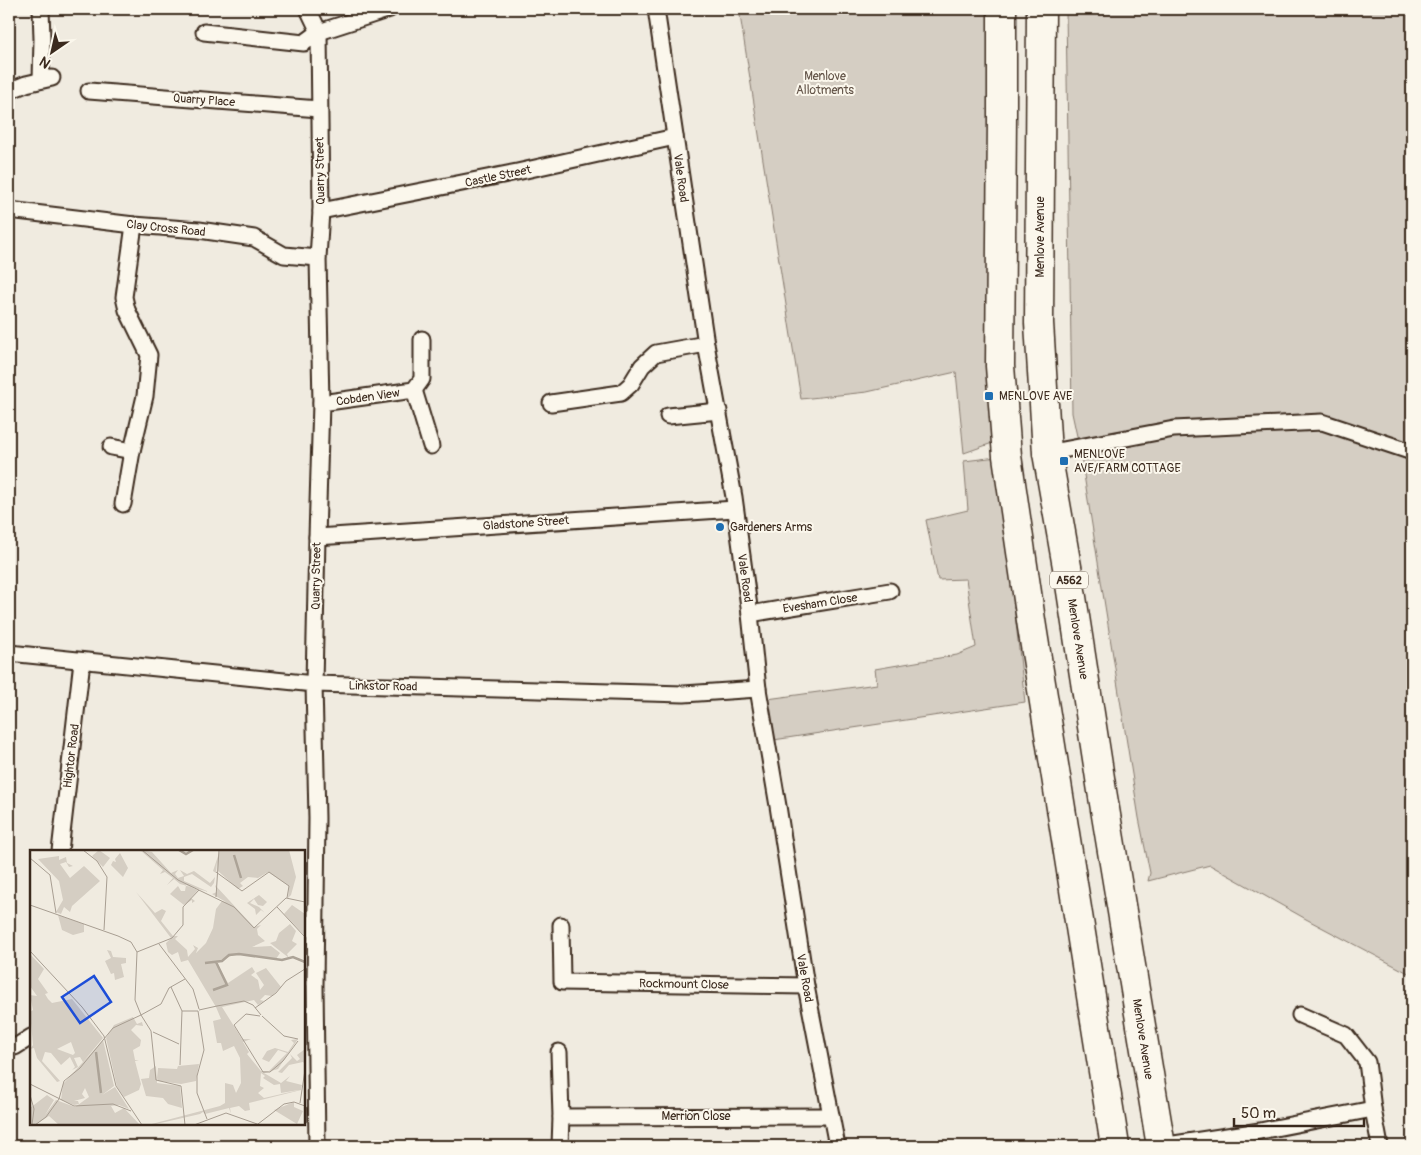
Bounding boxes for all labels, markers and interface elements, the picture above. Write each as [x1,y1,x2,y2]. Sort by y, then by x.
north arrow [28,28,78,78]
text: N [36,53,54,72]
park label: Menlove Allotments [796,69,855,98]
street label: Quarry Place [172,91,236,110]
street label: Quarry Street [312,137,329,205]
street label: Vale Road [670,153,691,203]
street label: Castle Street [464,162,533,191]
street label: Menlove Avenue [1033,196,1048,278]
street label: Clay Cross Road [126,217,206,240]
street label: Cobden View [335,386,401,409]
place label: MENLOVE AVE [999,389,1072,404]
marker: MENLOVE AVE [983,390,995,402]
place label: MENLOVE AVE/FARM COTTAGE [1074,447,1181,476]
marker: MENLOVE AVE/FARM COTTAGE [1058,455,1070,467]
street label: Gladstone Street [482,513,570,534]
place label: Gardeners Arms [730,520,813,535]
marker: Gardeners Arms [714,521,726,533]
street label: Quarry Street [308,542,325,610]
street label: Vale Road [734,553,755,603]
road number: A562 [1050,572,1088,588]
street label: Evesham Close [782,590,859,617]
street label: Menlove Avenue [1064,598,1091,680]
street label: Linkstor Road [348,678,418,695]
street label: Hightor Road [60,723,83,789]
inset map [30,850,305,1125]
street label: Vale Road [793,953,816,1004]
street label: Rockmount Close [639,976,729,993]
street label: Menlove Avenue [1129,998,1156,1080]
scale bar [1234,1095,1364,1127]
text: 50 m [1241,1104,1276,1123]
street label: Merrion Close [662,1109,731,1124]

